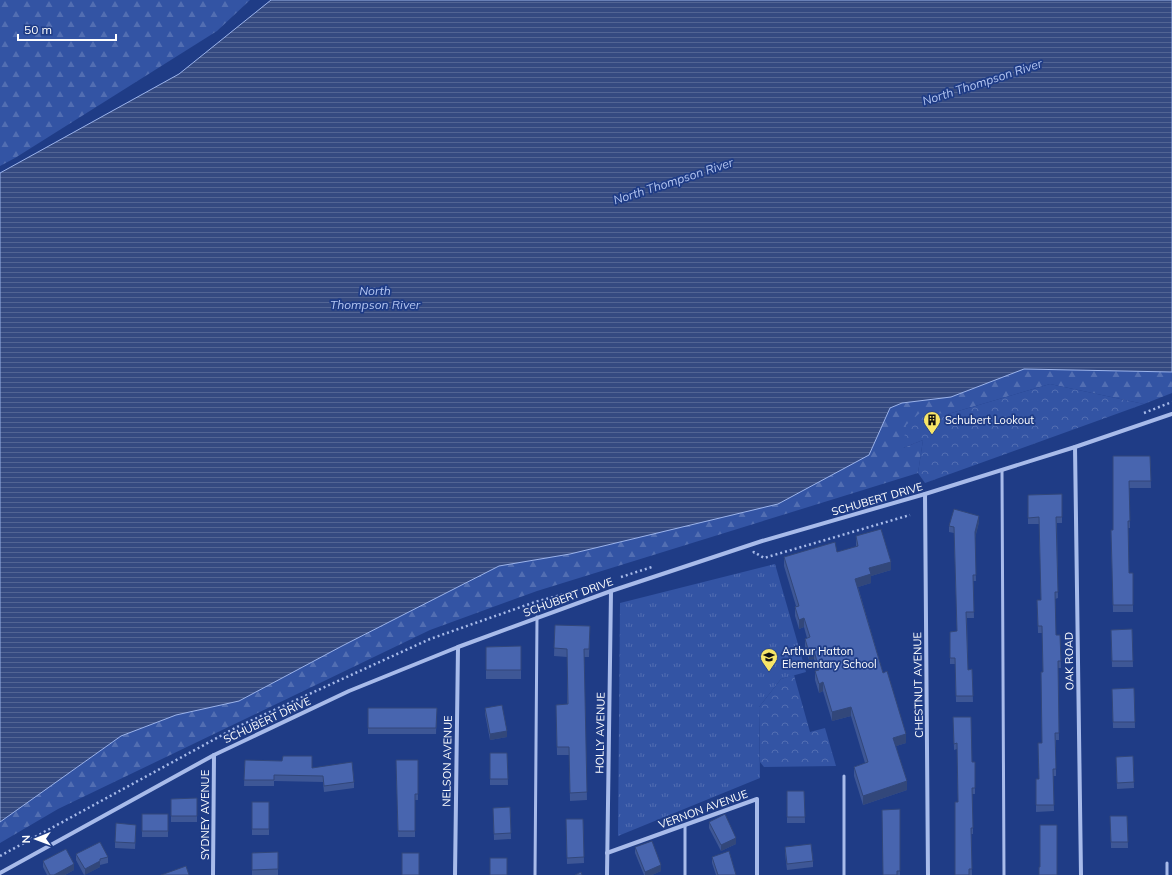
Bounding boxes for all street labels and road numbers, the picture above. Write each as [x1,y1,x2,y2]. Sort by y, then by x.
street label: SCHUBERT DRIVE [830,479,924,519]
street label: SCHUBERT DRIVE [521,574,615,620]
street label: CHESTNUT AVENUE [910,632,926,738]
street label: OAK ROAD [1061,632,1077,690]
street label: HOLLY AVENUE [592,692,608,774]
street label: SCHUBERT DRIVE [221,694,313,746]
street label: NELSON AVENUE [439,715,455,807]
street label: SYDNEY AVENUE [198,770,212,860]
street label: VERNON AVENUE [656,786,750,832]

